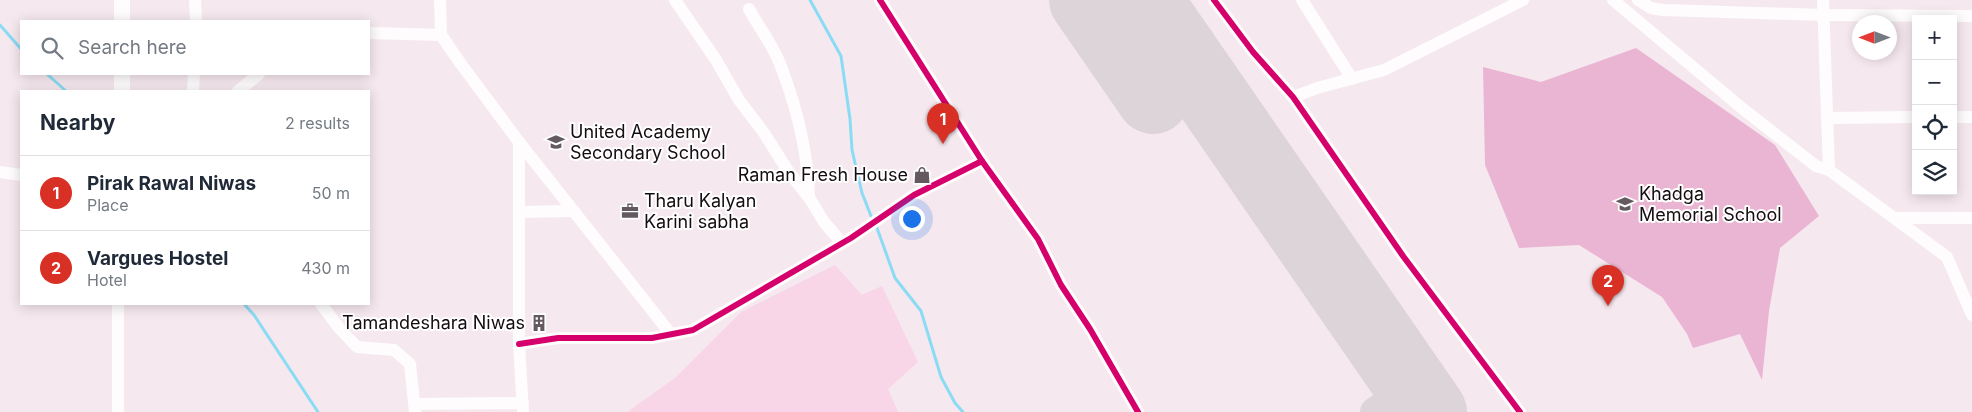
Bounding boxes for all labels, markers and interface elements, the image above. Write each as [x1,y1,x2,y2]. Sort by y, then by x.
north arrow [1852,15,1897,60]
map controls [1912,15,1957,195]
button: + [1912,15,1957,60]
search box [20,20,370,75]
icon: search [38,34,66,62]
text: Search here [78,36,187,59]
button: − [1912,60,1957,105]
pin: 1 [927,103,959,144]
button: locate [1912,105,1957,150]
text: Nearby [40,110,115,135]
text: 2 results [285,113,350,133]
place label: United Academy Secondary School [570,121,726,163]
school or university icon: United Academy Secondary School [546,132,566,152]
button: layers [1912,150,1957,195]
place label: Raman Fresh House [738,164,908,185]
shop icon: Raman Fresh House [912,165,932,185]
text: Pirak Rawal Niwas [87,172,256,195]
text: 1 [53,183,59,203]
text: 50 m [312,183,350,203]
place label: Khadga Memorial School [1639,183,1782,225]
place label: Tharu Kalyan Karini sabha [644,190,756,232]
school or university icon: Khadga Memorial School [1615,194,1635,214]
text: Place [87,195,129,215]
office icon: Tharu Kalyan Karini sabha [620,201,640,221]
your location [899,206,925,232]
text: Vargues Hostel [87,247,228,270]
text: 2 [51,258,61,278]
text: 430 m [301,258,350,278]
pin: 2 [1592,265,1624,306]
text: Hotel [87,270,127,290]
place label: Tamandeshara Niwas [342,312,525,333]
building icon: Tamandeshara Niwas [529,313,549,333]

